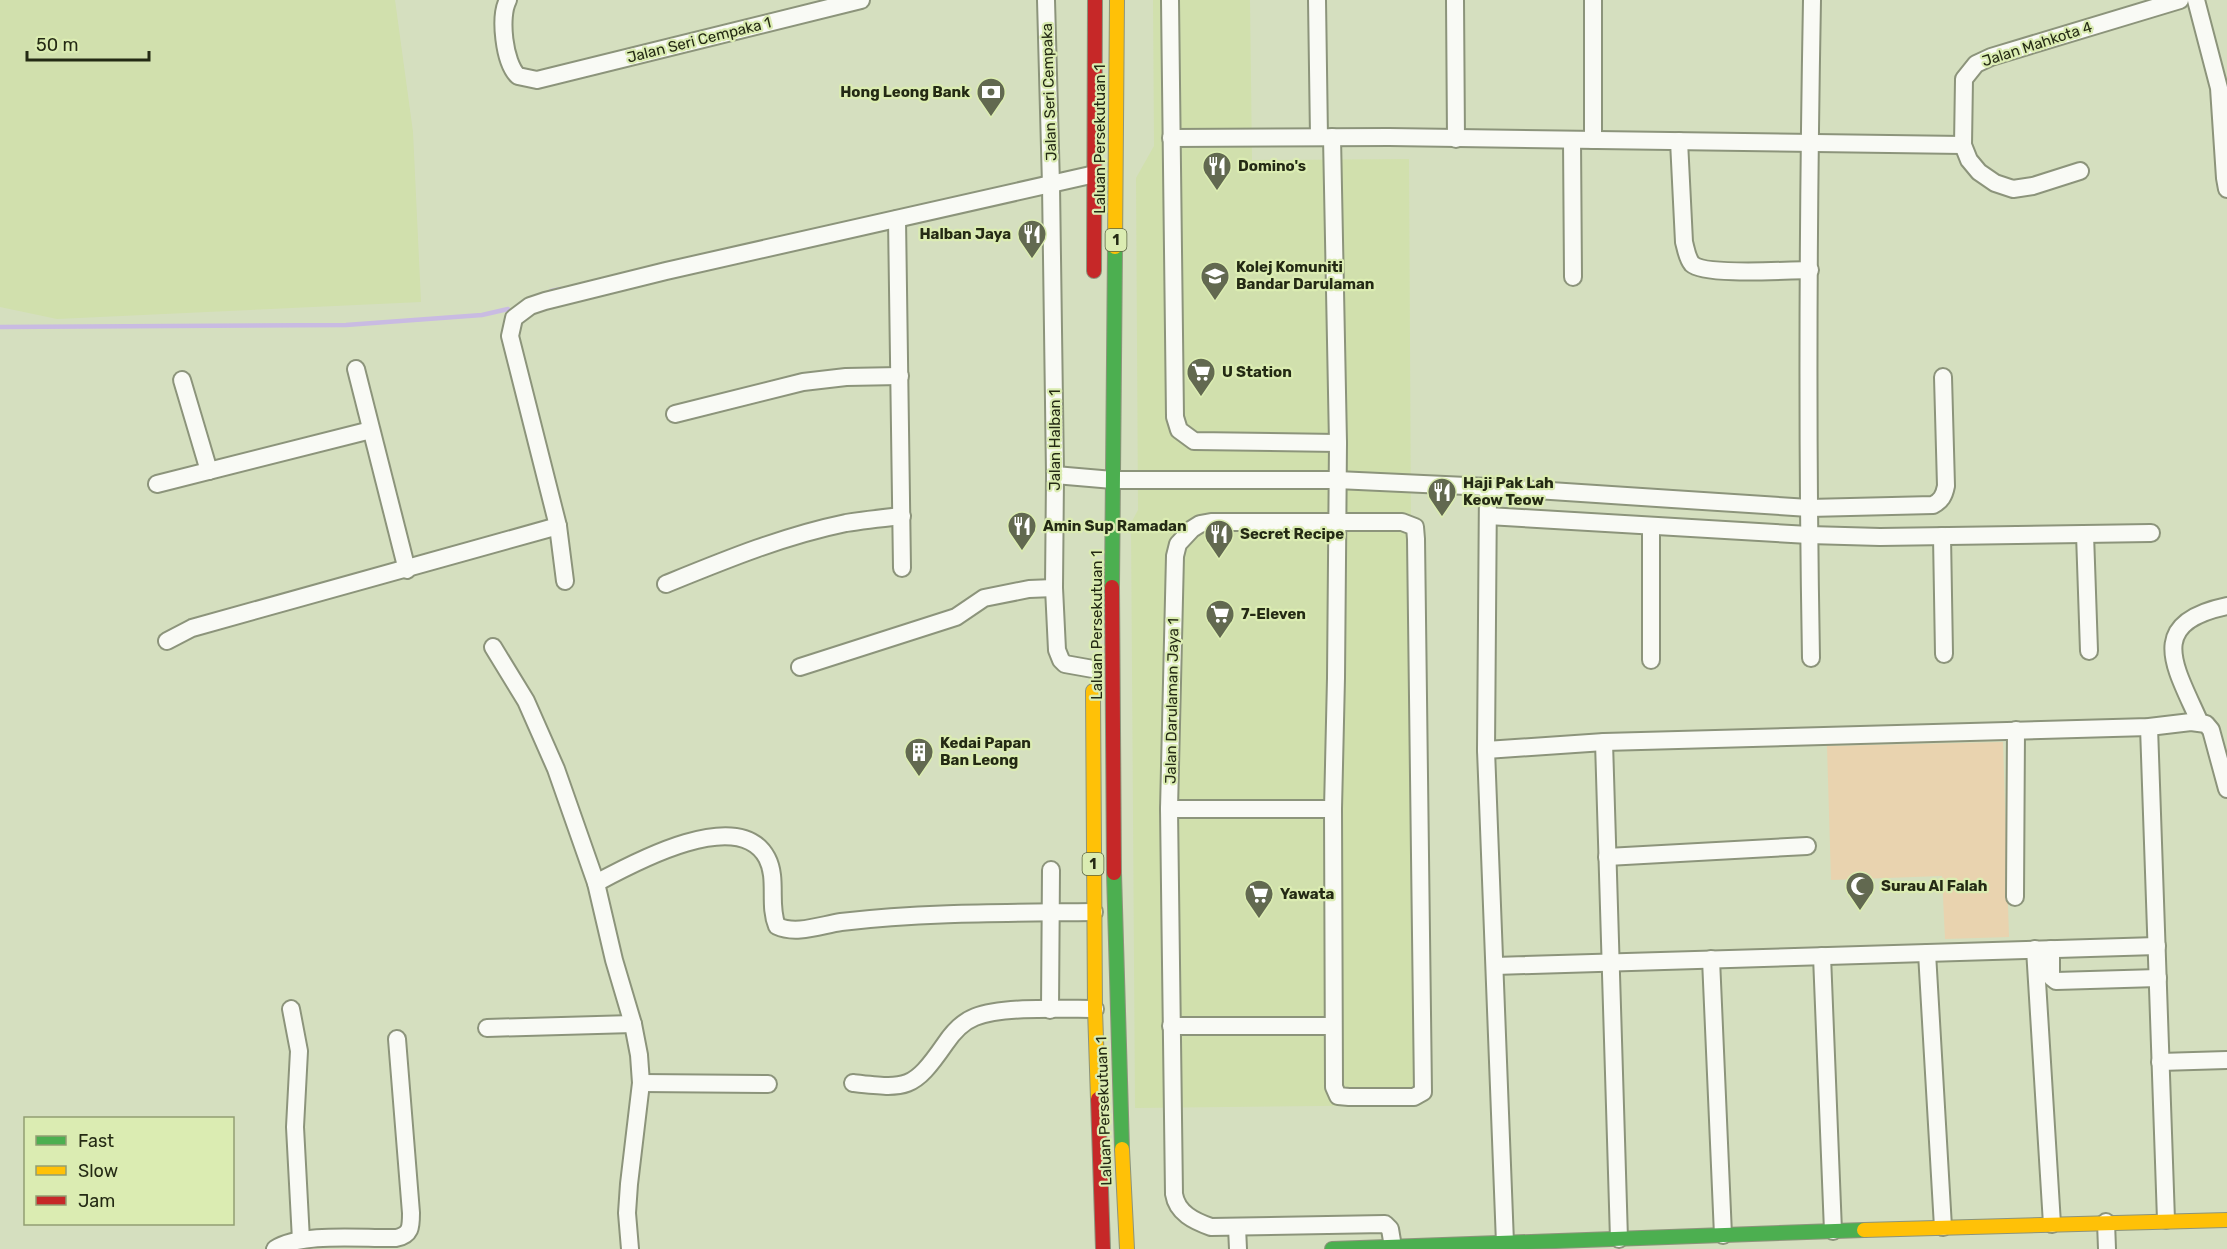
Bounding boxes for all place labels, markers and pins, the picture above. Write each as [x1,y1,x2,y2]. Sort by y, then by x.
bank icon: Hong Leong Bank [975,76,1007,118]
place label: Hong Leong Bank [840,83,970,101]
restaurant icon: Domino's [1201,150,1233,192]
place label: Domino's [1238,157,1306,175]
restaurant icon: Halban Jaya [1016,218,1048,260]
place label: Halban Jaya [919,225,1011,243]
place label: Kolej Komuniti Bandar Darulaman [1236,258,1374,293]
school or university icon: Kolej Komuniti Bandar Darulaman [1199,260,1231,302]
supermarket icon: U Station [1185,356,1217,398]
place label: U Station [1222,363,1292,381]
place label: Haji Pak Lah Keow Teow [1463,474,1554,509]
restaurant icon: Haji Pak Lah Keow Teow [1426,476,1458,518]
restaurant icon: Amin Sup Ramadan [1006,510,1038,552]
place label: Amin Sup Ramadan [1043,517,1187,535]
restaurant icon: Secret Recipe [1203,518,1235,560]
place label: Secret Recipe [1240,525,1344,543]
supermarket icon: 7-Eleven [1204,598,1236,640]
place label: 7-Eleven [1241,605,1306,623]
place label: Kedai Papan Ban Leong [940,734,1031,769]
building icon: Kedai Papan Ban Leong [903,736,935,778]
mosque icon: Surau Al Falah [1844,870,1876,912]
place label: Surau Al Falah [1881,877,1987,895]
supermarket icon: Yawata [1243,878,1275,920]
place label: Yawata [1280,885,1335,903]

